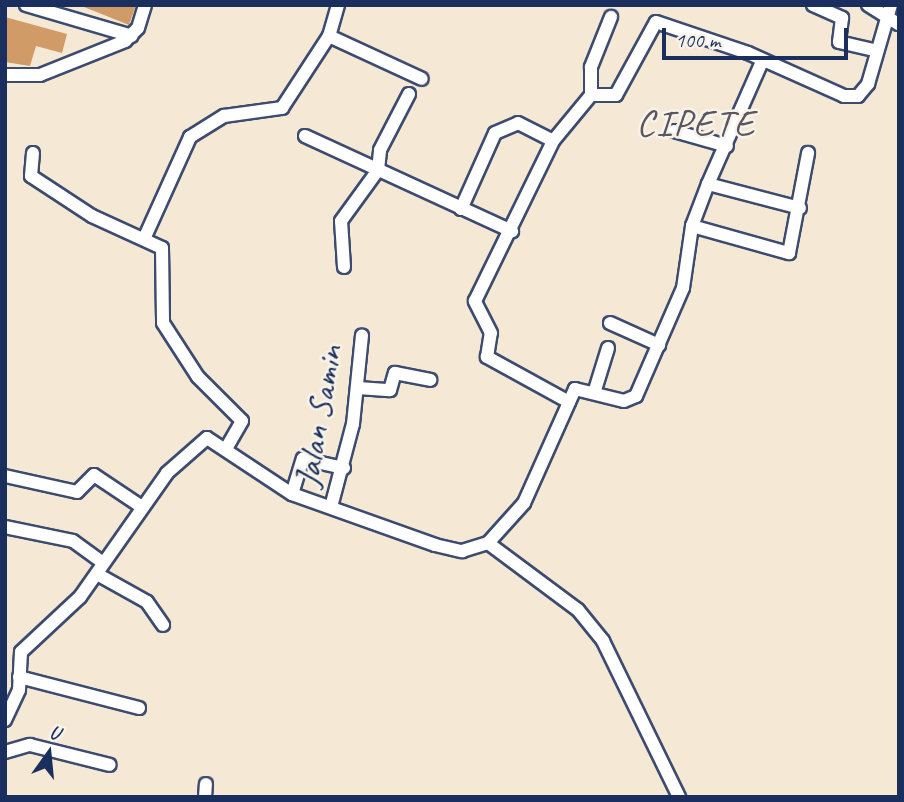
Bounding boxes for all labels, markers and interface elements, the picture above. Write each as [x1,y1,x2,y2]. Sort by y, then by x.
scale bar [666,14,852,58]
text: 100 m [675,27,720,53]
district label: CIPETE [636,100,756,146]
street label: Jalan Samin [286,342,352,490]
north arrow [14,718,84,788]
text: U [47,720,62,745]

